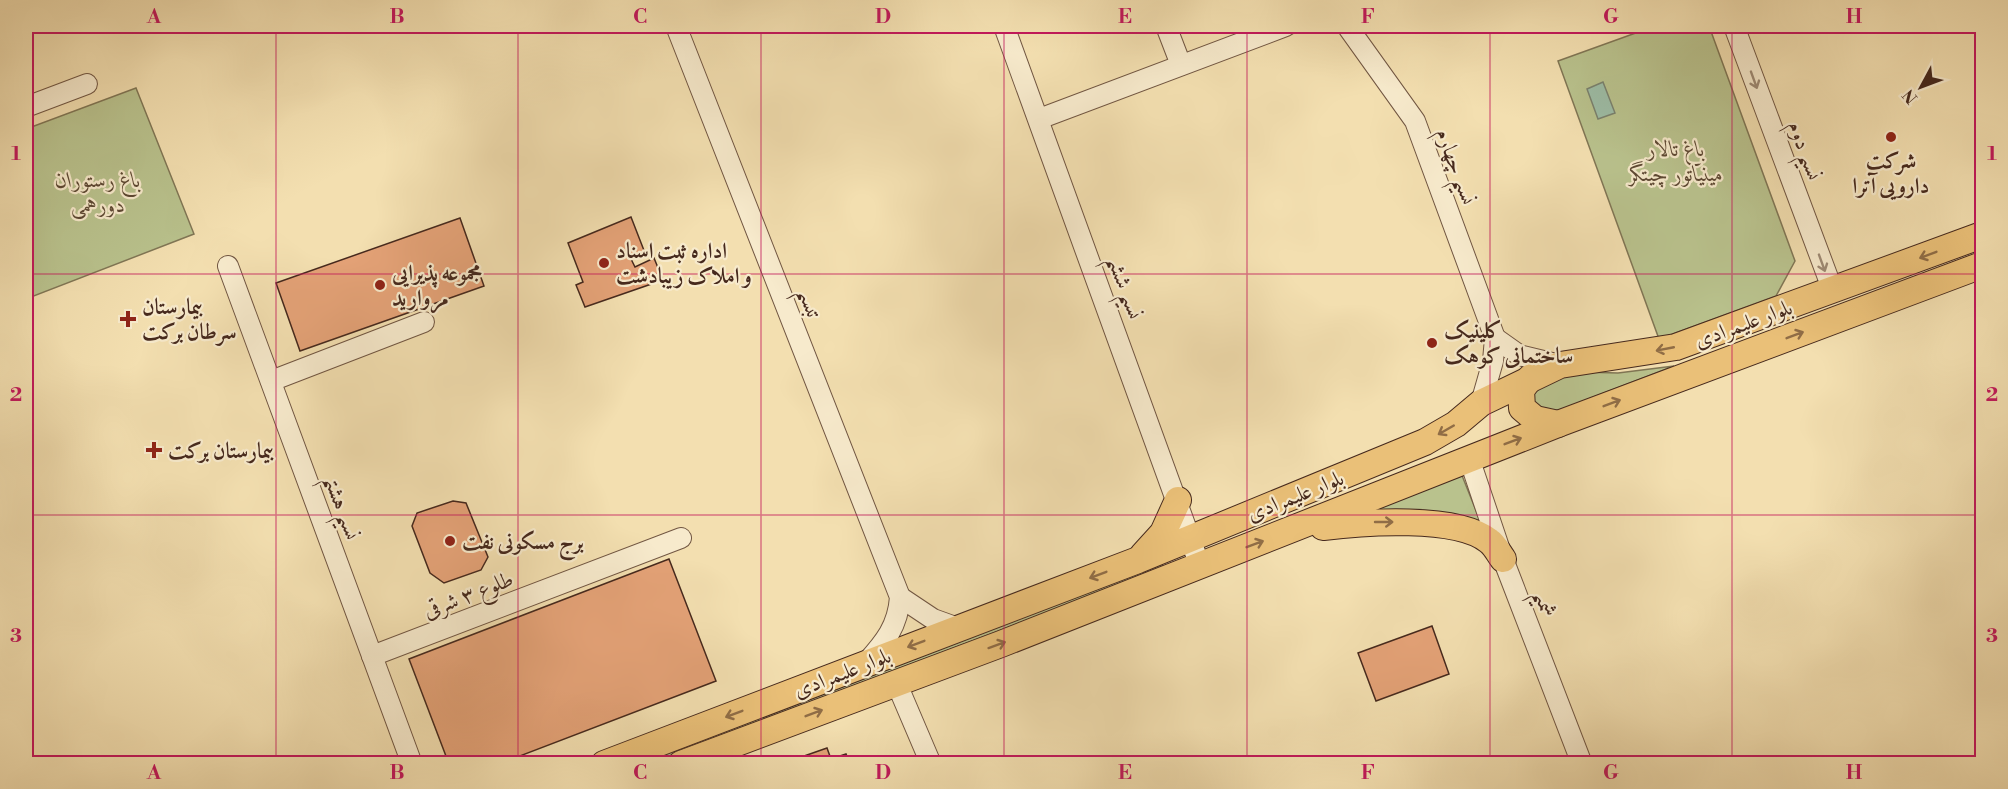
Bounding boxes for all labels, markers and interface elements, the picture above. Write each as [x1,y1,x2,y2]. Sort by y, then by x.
text: A [146,5,162,30]
text: B [389,5,405,30]
text: C [633,5,647,30]
text: D [875,5,891,30]
text: E [1118,5,1132,30]
text: F [1361,5,1375,30]
text: G [1603,5,1619,30]
text: H [1846,5,1863,30]
north arrow [1891,57,1951,117]
one-way arrow [1750,70,1761,89]
text: N [1899,85,1922,108]
street label: نسیم دوم [1775,117,1828,186]
street label: نسیم چهارم [1423,125,1482,211]
marker: شرکت دارویی آترا [1884,130,1898,144]
park label: باغ تالار مینیاتور چیتگر [1627,136,1723,188]
text: 1 [11,142,21,167]
text: 1 [1987,142,1997,167]
place label: شرکت دارویی آترا [1853,148,1929,201]
park label: باغ رستوران دورهمی [55,167,141,220]
place label: اداره ثبت اسناد و املاک زیبادشت [616,238,752,290]
one-way arrow [1919,251,1938,262]
street label: نسیم ششم [1094,252,1149,325]
one-way arrow [1818,253,1829,272]
marker: اداره ثبت اسناد و املاک زیبادشت [597,256,611,270]
place label: مجموعه پذیرایی مروارید [391,260,482,314]
marker: مجموعه پذیرایی مروارید [373,278,387,292]
street label: تبسم [785,284,828,326]
place label: بیمارستان سرطان برکت [142,294,237,346]
street label: بلوار علیمرادی [1691,294,1796,355]
marker: بیمارستان سرطان برکت [119,310,137,328]
place label: کلینیک ساختمانی کوهک [1444,318,1573,370]
one-way arrow [1785,329,1804,340]
marker: کلینیک ساختمانی کوهک [1425,336,1439,350]
one-way arrow [1656,344,1675,355]
text: 2 [10,383,22,408]
text: 2 [1986,383,1998,408]
one-way arrow [1603,397,1621,408]
one-way arrow [1438,424,1455,436]
one-way arrow [1503,435,1522,446]
place label: بیمارستان برکت [168,438,274,465]
marker: بیمارستان برکت [145,441,163,459]
street label: بلوار علیمرادی [1243,465,1348,528]
street label: نسیم هشتم [311,471,366,546]
one-way arrow [1374,516,1394,528]
place label: برج مسکونی نفت [462,529,584,561]
marker: برج مسکونی نفت [443,534,457,548]
one-way arrow [1245,538,1263,549]
street label: طلوع ۳ شرقی [420,566,519,629]
one-way arrow [1089,570,1108,581]
street label: شمیم [1521,586,1562,624]
text: 3 [10,624,22,649]
text: 3 [1986,624,1998,649]
one-way arrow [987,639,1006,650]
one-way arrow [907,640,925,651]
street label: بلوار علیمرادی [790,642,895,704]
one-way arrow [804,706,823,717]
one-way arrow [725,709,743,720]
text: A [146,761,162,786]
text: B [389,761,405,786]
text: C [633,761,647,786]
text: D [875,761,891,786]
text: E [1118,761,1132,786]
text: F [1361,761,1375,786]
text: G [1603,761,1619,786]
text: H [1846,761,1863,786]

